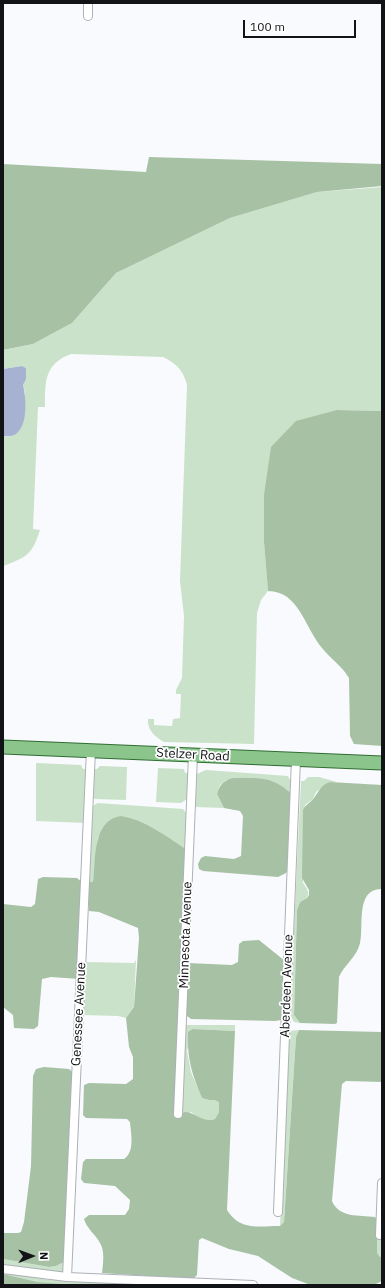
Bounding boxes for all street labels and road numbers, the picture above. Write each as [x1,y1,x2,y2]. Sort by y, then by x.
street label: Stelzer Road [156,745,230,765]
street label: Minnesota Avenue [176,881,196,989]
street label: Aberdeen Avenue [277,934,297,1038]
street label: Genessee Avenue [68,962,90,1066]

